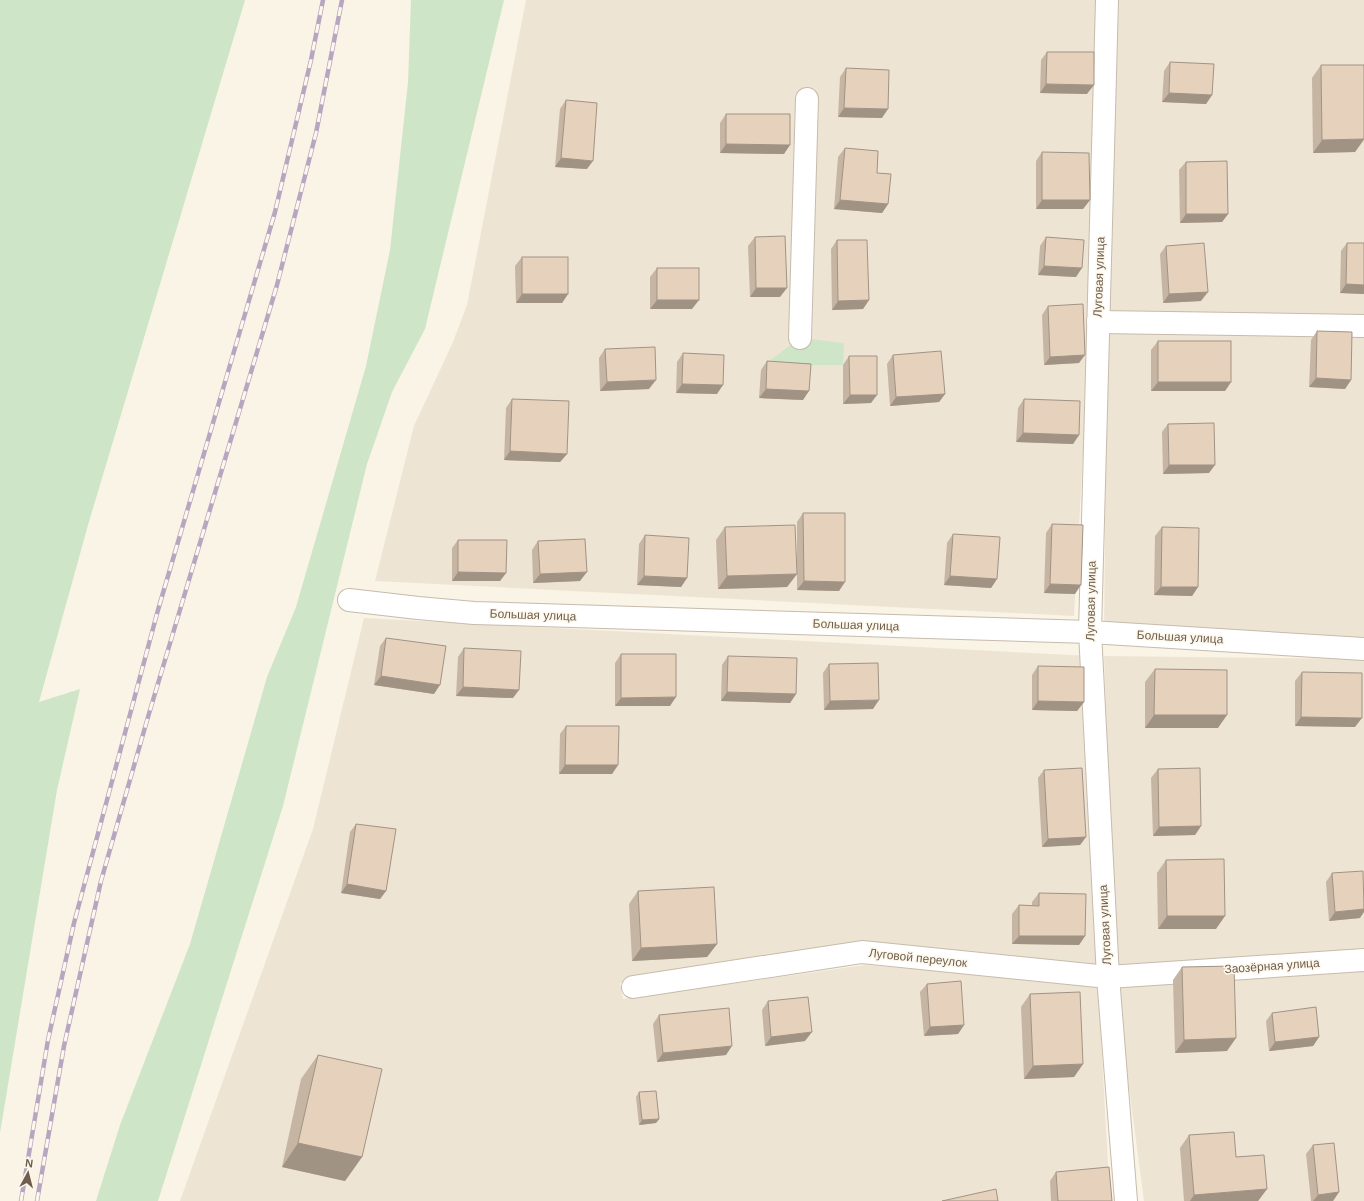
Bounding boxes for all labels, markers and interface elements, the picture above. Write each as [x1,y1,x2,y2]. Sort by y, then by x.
street label: Луговая улица [1091,236,1107,317]
street label: Луговая улица [1083,560,1099,641]
street label: Большая улица [489,606,577,624]
street label: Большая улица [812,616,900,634]
street label: Большая улица [1136,628,1224,646]
street label: Луговая улица [1096,884,1114,966]
street label: Луговой переулок [868,946,969,970]
street label: Заозёрная улица [1224,956,1320,976]
north arrow [8,1153,48,1193]
text: N [25,1157,34,1170]

